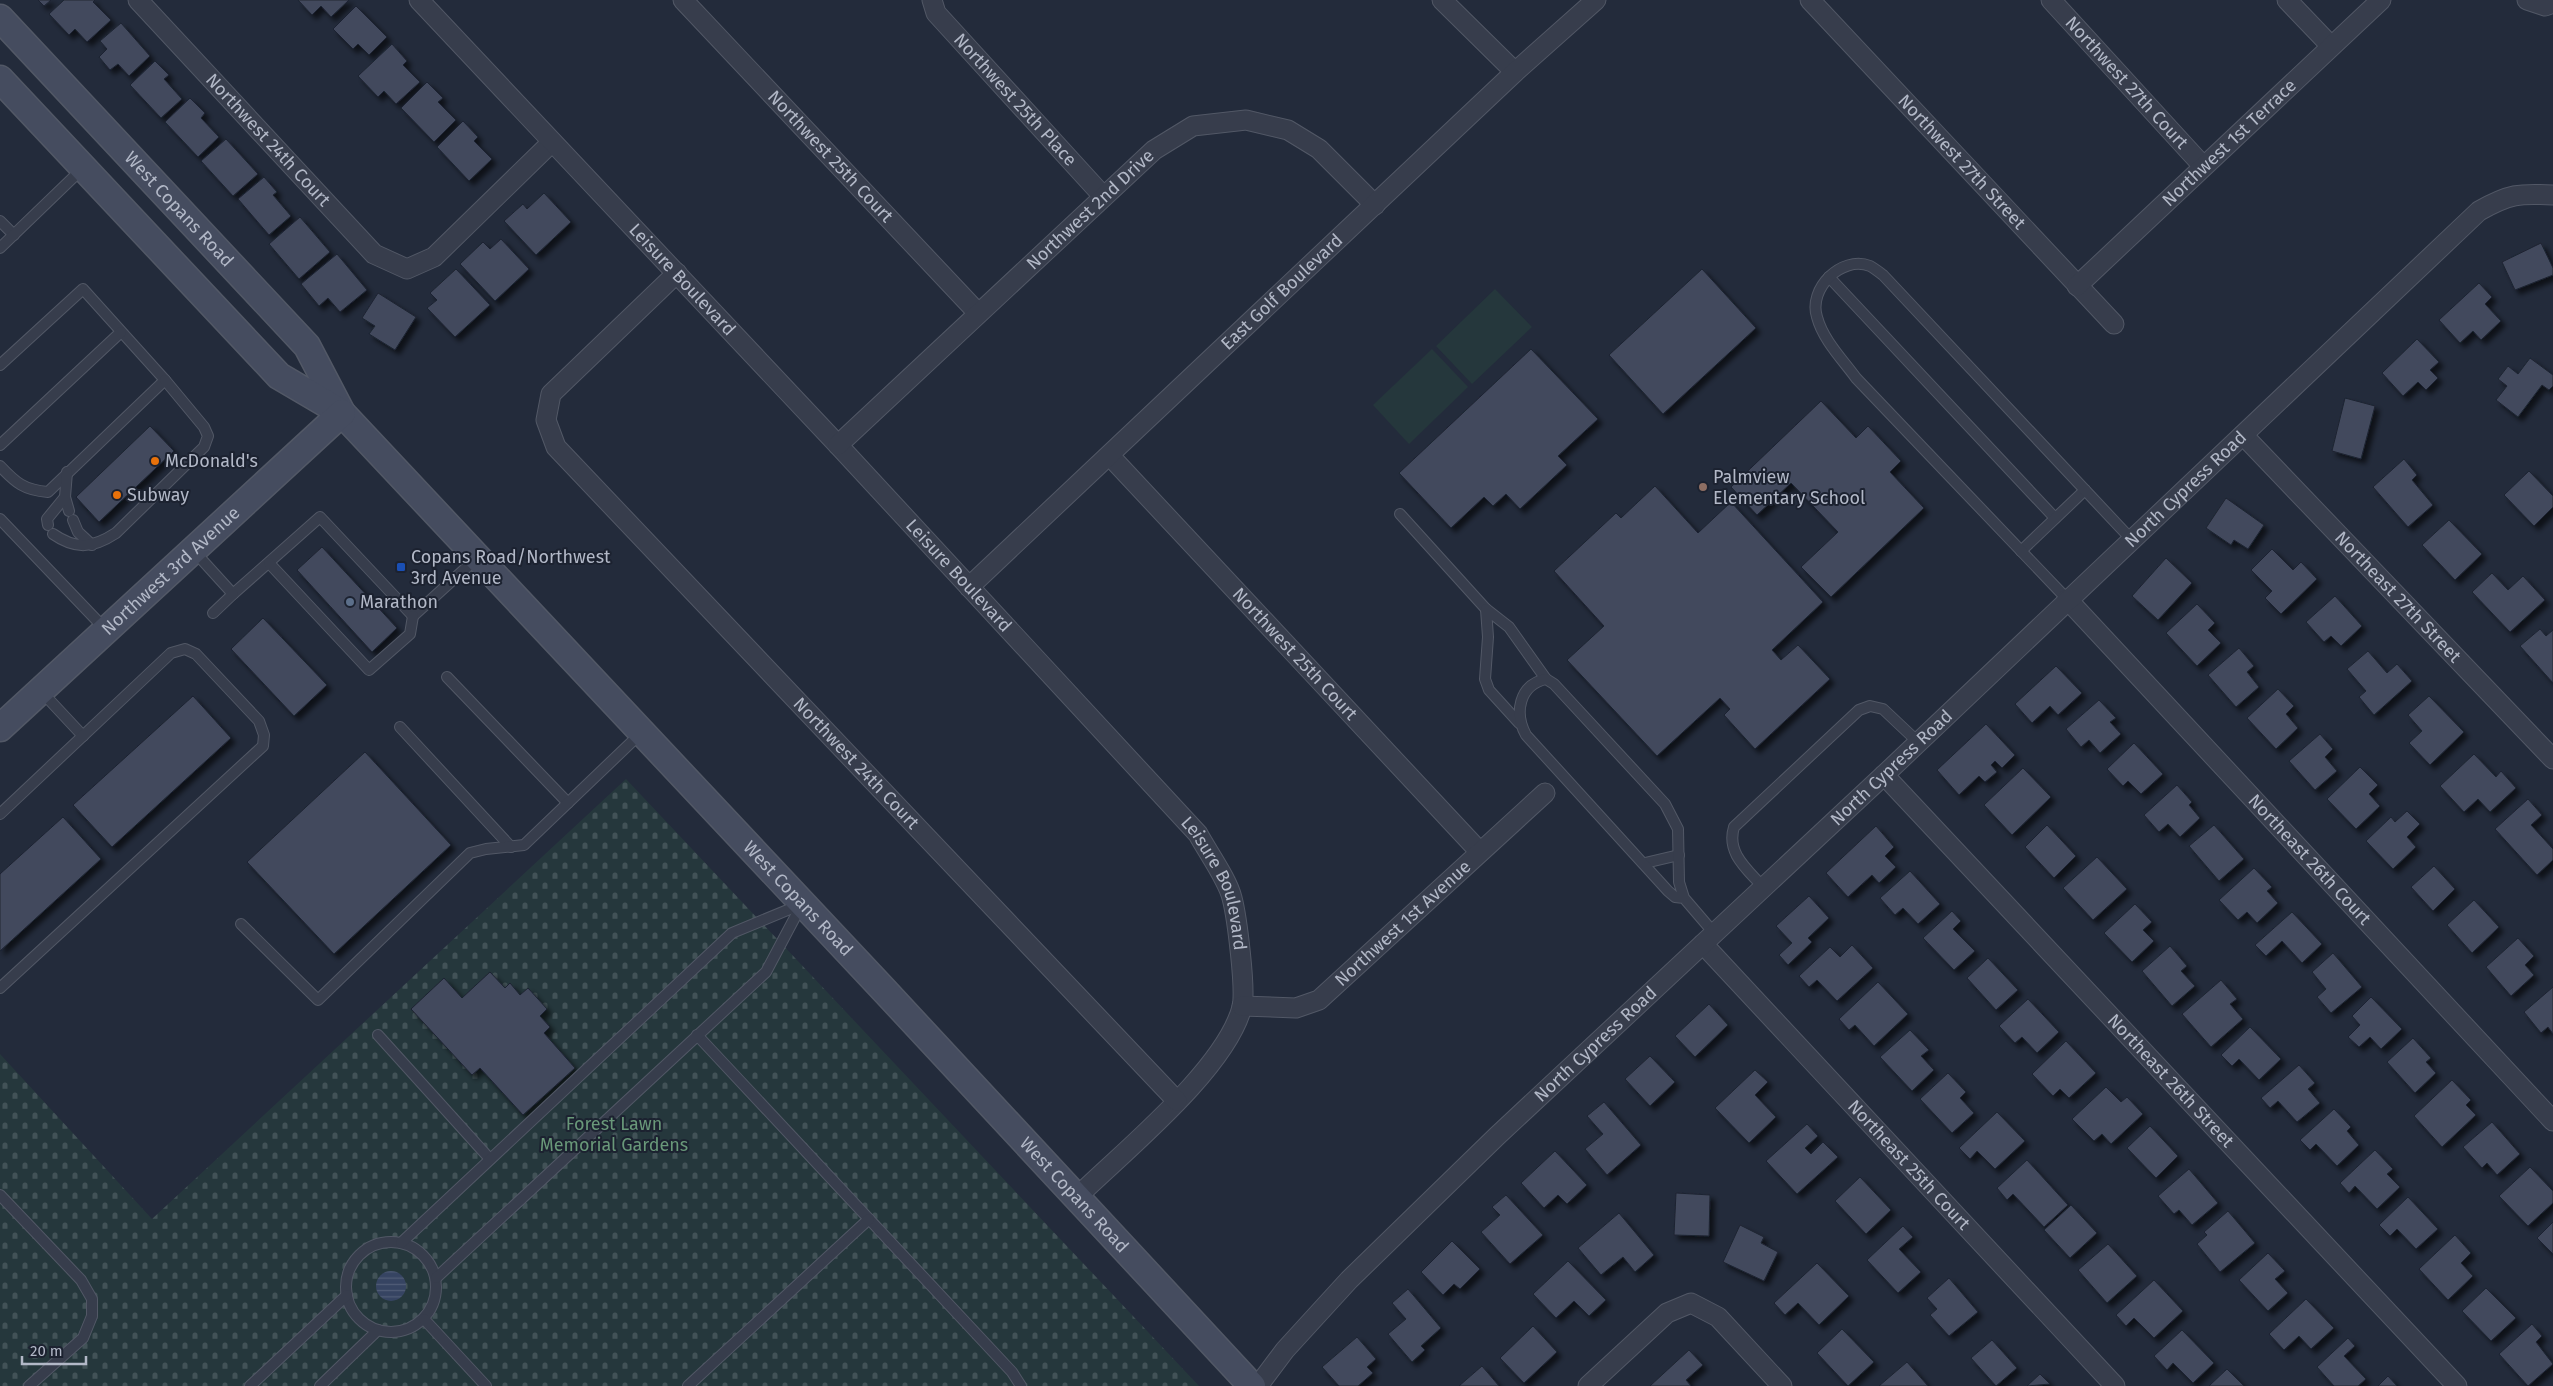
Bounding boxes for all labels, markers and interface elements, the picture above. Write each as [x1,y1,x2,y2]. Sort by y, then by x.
street label: Northwest 27th Court [2060,12,2193,154]
street label: Northwest 25th Place [949,29,1081,171]
street label: Northwest 24th Court [201,69,335,211]
street label: Northwest 1st Terrace [2158,74,2301,211]
street label: Northwest 25th Court [763,86,898,227]
street label: Northwest 27th Street [1893,90,2031,234]
street label: Northwest 2nd Drive [1022,145,1159,274]
street label: West Copans Road [120,147,238,272]
street label: Leisure Boulevard [624,219,740,340]
street label: East Golf Boulevard [1216,229,1347,355]
street label: North Cypress Road [2120,426,2251,552]
place label: McDonald's [165,450,258,472]
marker: McDonald's [149,455,161,467]
place label: Palmview Elementary School [1713,466,1865,509]
marker: Palmview Elementary School [1697,481,1709,493]
place label: Subway [127,484,189,506]
marker: Subway [111,489,123,501]
street label: Northwest 3rd Avenue [97,502,244,640]
street label: Leisure Boulevard [901,515,1016,636]
street label: Northeast 27th Street [2330,527,2466,667]
place label: Copans Road/Northwest 3rd Avenue [411,546,611,589]
marker: Copans Road/Northwest 3rd Avenue [395,561,407,573]
street label: Northwest 25th Court [1228,583,1362,725]
place label: Marathon [360,591,438,613]
marker: Marathon [344,596,356,608]
street label: Northwest 24th Court [789,693,924,834]
street label: North Cypress Road [1826,705,1957,830]
street label: Northeast 26th Court [2243,790,2376,930]
street label: Leisure Boulevard [1176,812,1251,952]
street label: West Copans Road [739,836,857,961]
street label: Northwest 1st Avenue [1330,856,1475,991]
street label: North Cypress Road [1530,982,1661,1107]
street label: Northeast 26th Street [2103,1009,2239,1152]
street label: Northeast 25th Court [1843,1095,1975,1235]
park label: Forest Lawn Memorial Gardens [540,1113,688,1156]
street label: West Copans Road [1015,1132,1133,1257]
scale bar [22,1334,86,1366]
text: 20 m [30,1342,63,1360]

